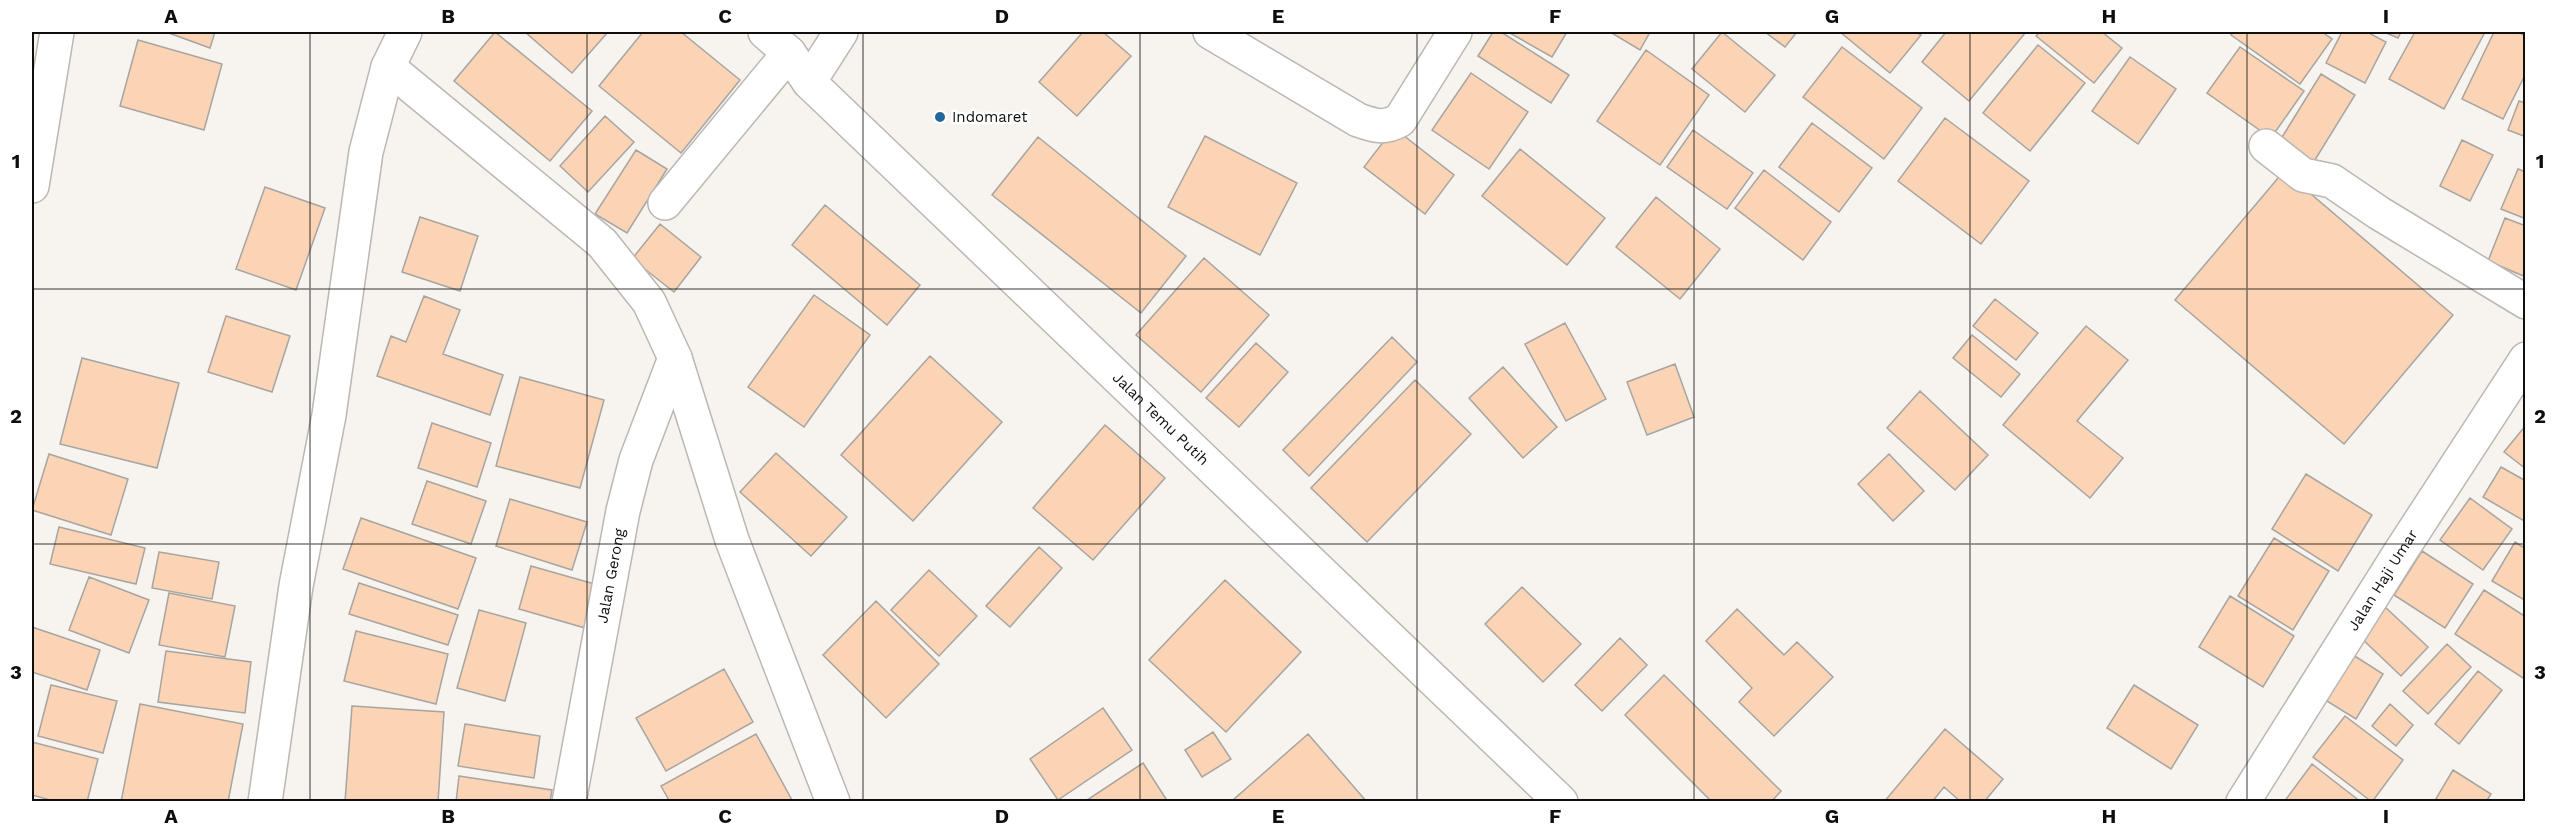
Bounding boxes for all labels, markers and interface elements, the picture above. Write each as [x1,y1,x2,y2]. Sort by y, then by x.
text: A [164,4,178,28]
text: B [441,4,455,28]
text: C [718,4,732,28]
text: D [995,4,1009,28]
text: E [1272,4,1284,28]
text: F [1549,4,1561,28]
text: G [1825,4,1839,28]
text: H [2102,4,2116,28]
text: I [2383,4,2389,28]
place label: Indomaret [952,108,1028,126]
marker: Indomaret [933,110,947,124]
text: 1 [12,149,20,173]
text: 1 [2536,149,2544,173]
street label: Jalan Temu Putih [1109,368,1213,469]
text: 2 [10,404,22,428]
text: 2 [2534,404,2546,428]
street label: Jalan Haji Umar [2344,526,2421,634]
street label: Jalan Gerong [593,527,629,625]
text: 3 [10,660,22,684]
text: 3 [2534,660,2546,684]
text: A [164,804,178,828]
text: B [441,804,455,828]
text: C [718,804,732,828]
text: D [995,804,1009,828]
text: E [1272,804,1284,828]
text: F [1549,804,1561,828]
text: G [1825,804,1839,828]
text: H [2102,804,2116,828]
text: I [2383,804,2389,828]

